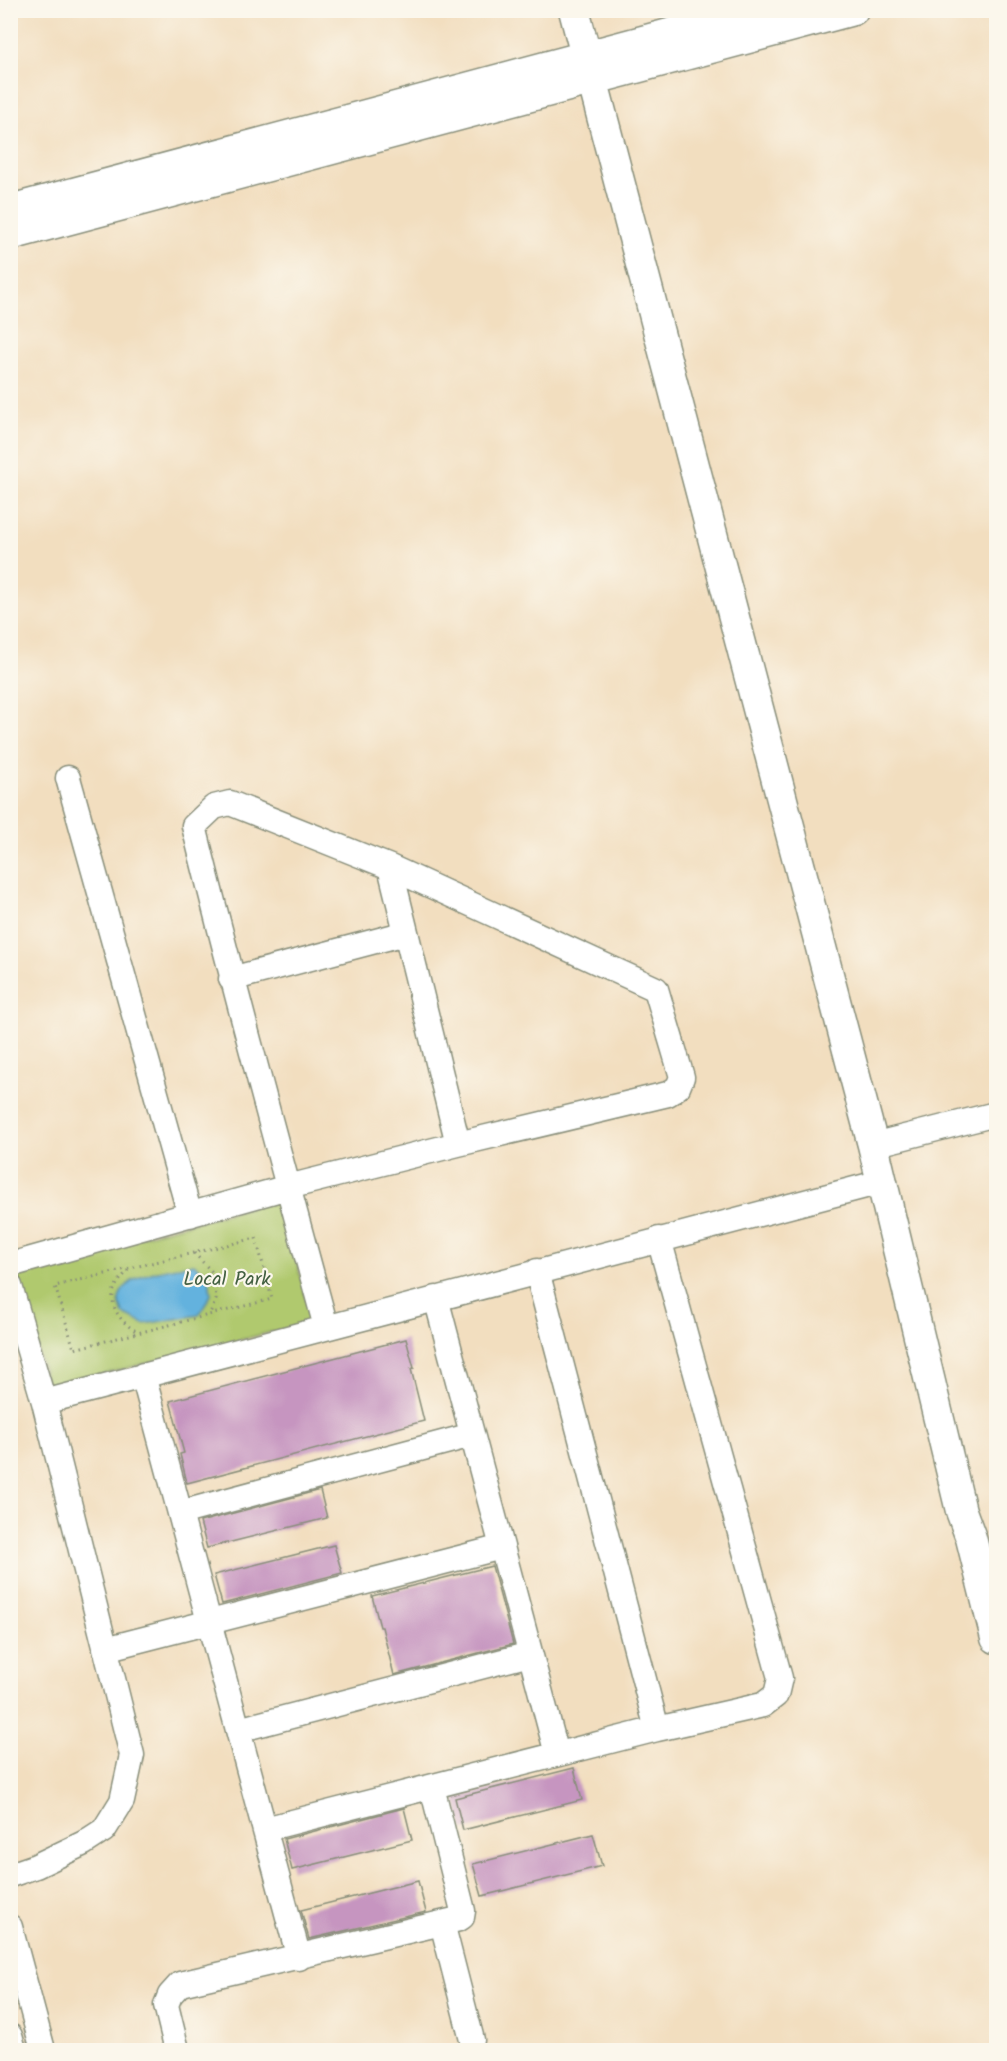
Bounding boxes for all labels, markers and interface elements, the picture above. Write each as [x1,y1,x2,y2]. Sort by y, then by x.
park label: Local Park [183,1264,271,1296]

